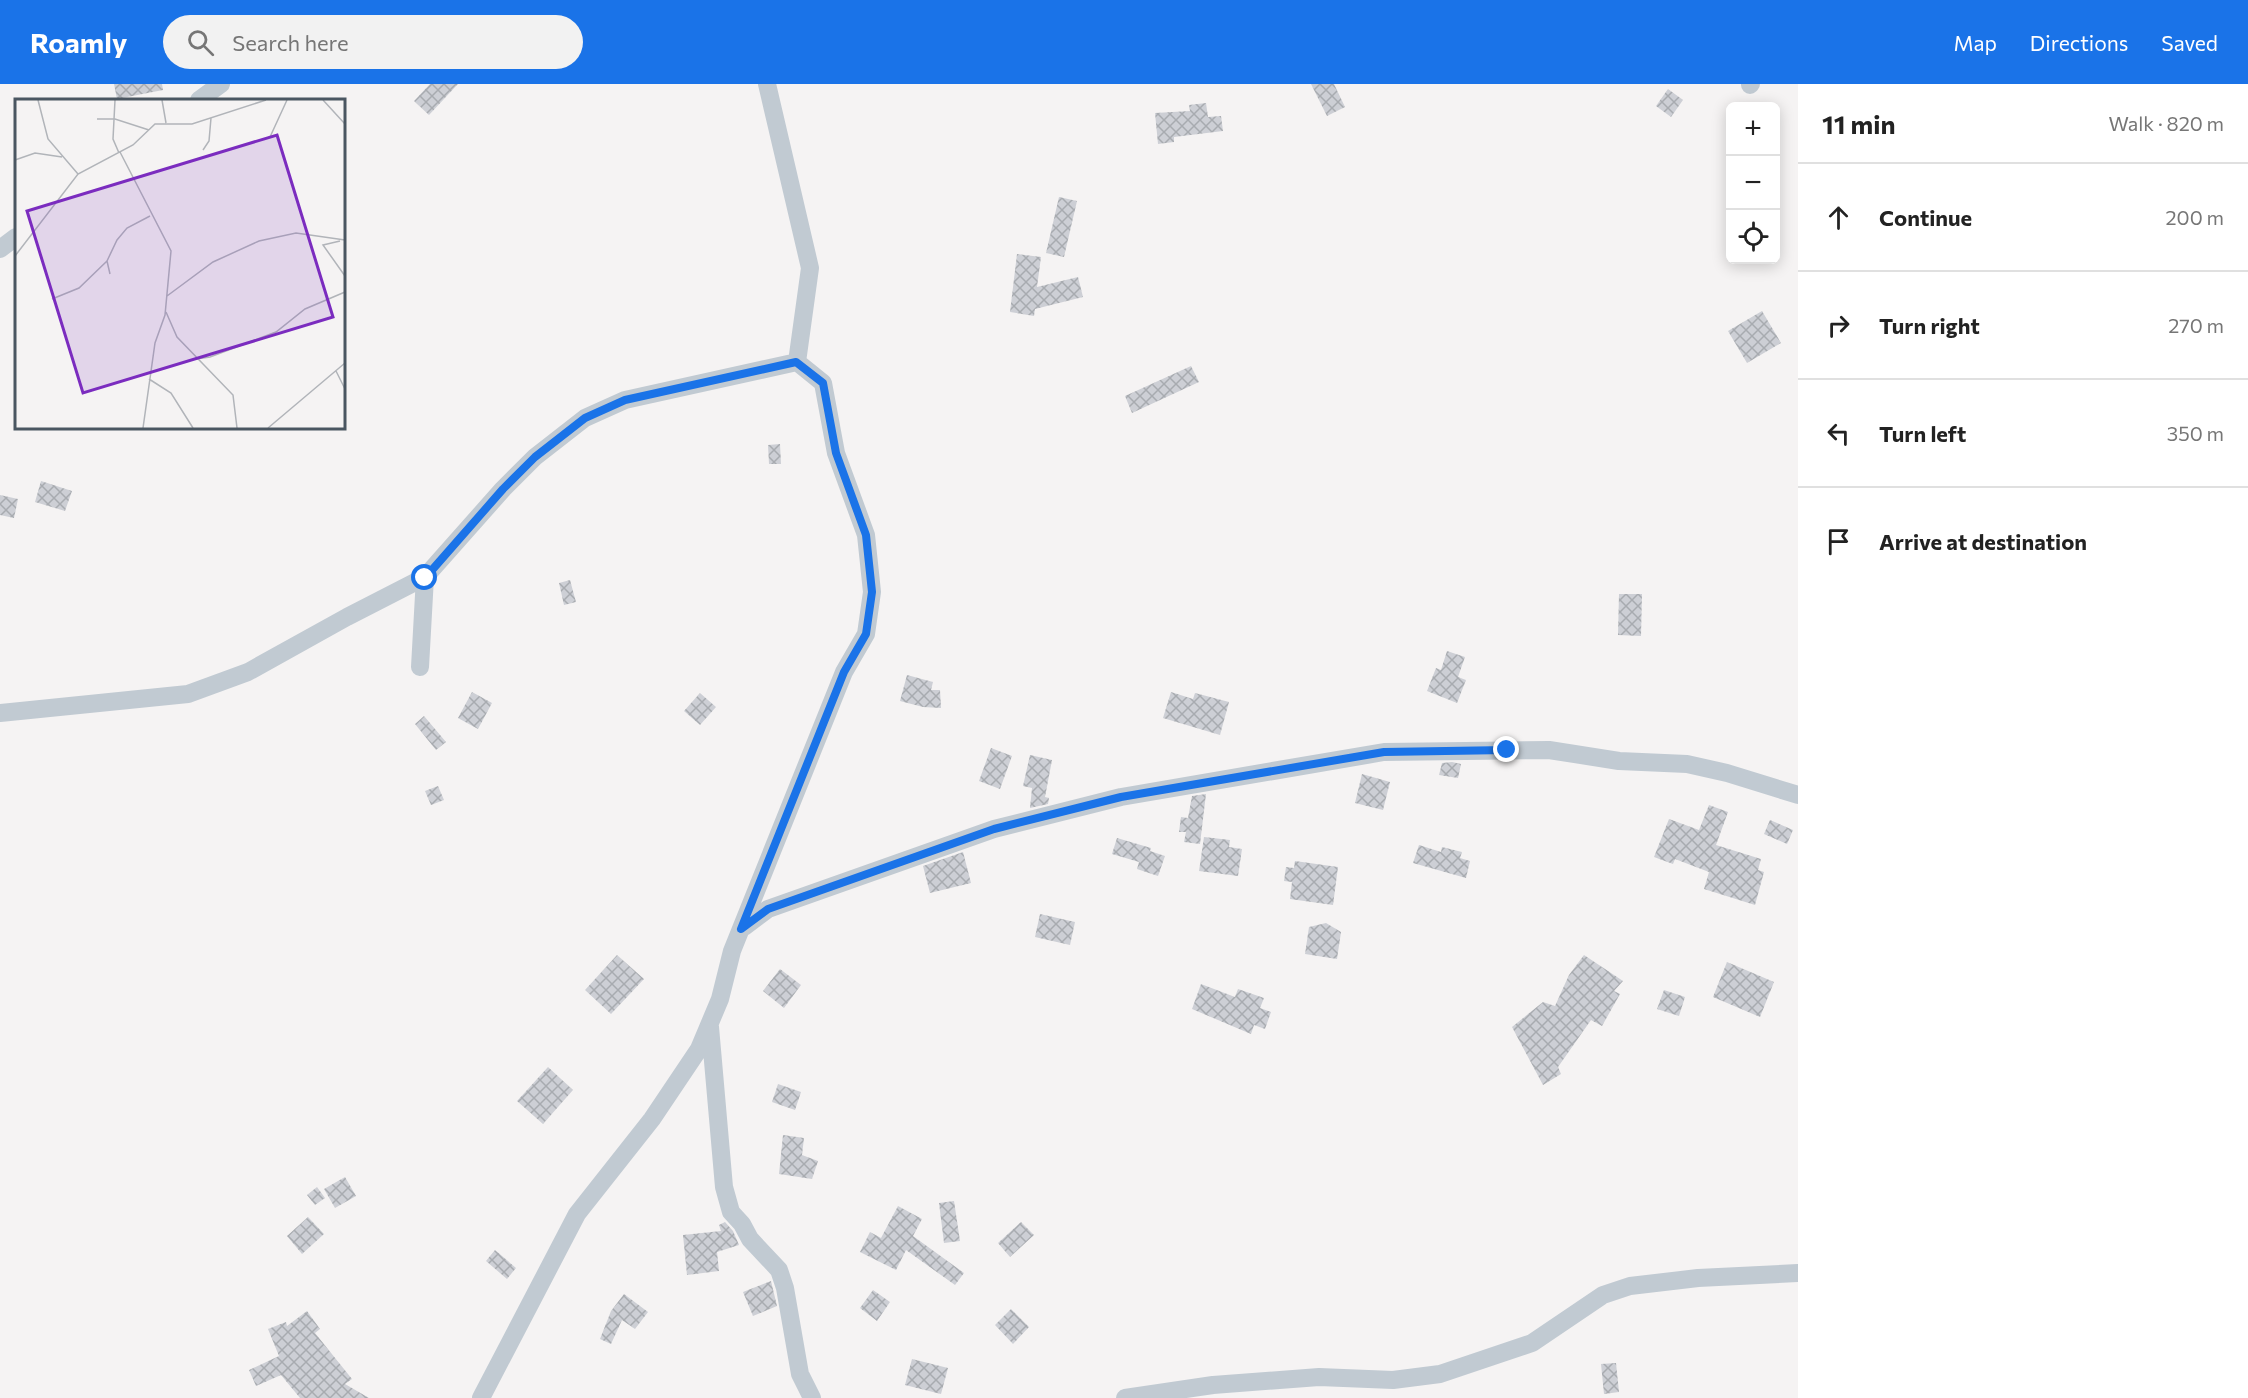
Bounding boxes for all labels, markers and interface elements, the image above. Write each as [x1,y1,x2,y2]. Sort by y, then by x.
search box [163,15,583,69]
text: Roamly [30,25,127,59]
icon: search [184,26,217,59]
text: Search here [232,29,349,56]
text: Map [1954,30,1997,55]
text: Directions [2030,30,2128,55]
text: Saved [2161,30,2218,55]
inset map [15,99,345,429]
map controls [1726,102,1780,264]
button: + [1726,102,1780,156]
text: 11 min [1822,108,1895,139]
text: Walk · 820 m [2108,111,2224,135]
button: − [1726,156,1780,210]
icon: ahead [1822,201,1855,234]
text: Continue [1879,204,1972,231]
text: 200 m [2166,205,2224,229]
button: locate [1726,210,1780,264]
icon: right [1822,309,1855,342]
text: Turn right [1879,312,1980,339]
text: 270 m [2168,313,2224,337]
icon: left [1822,417,1855,450]
text: Turn left [1879,420,1966,447]
text: 350 m [2167,421,2224,445]
icon: arrive [1822,525,1855,558]
text: Arrive at destination [1879,528,2087,555]
route start [411,564,437,590]
route end [1493,736,1519,762]

